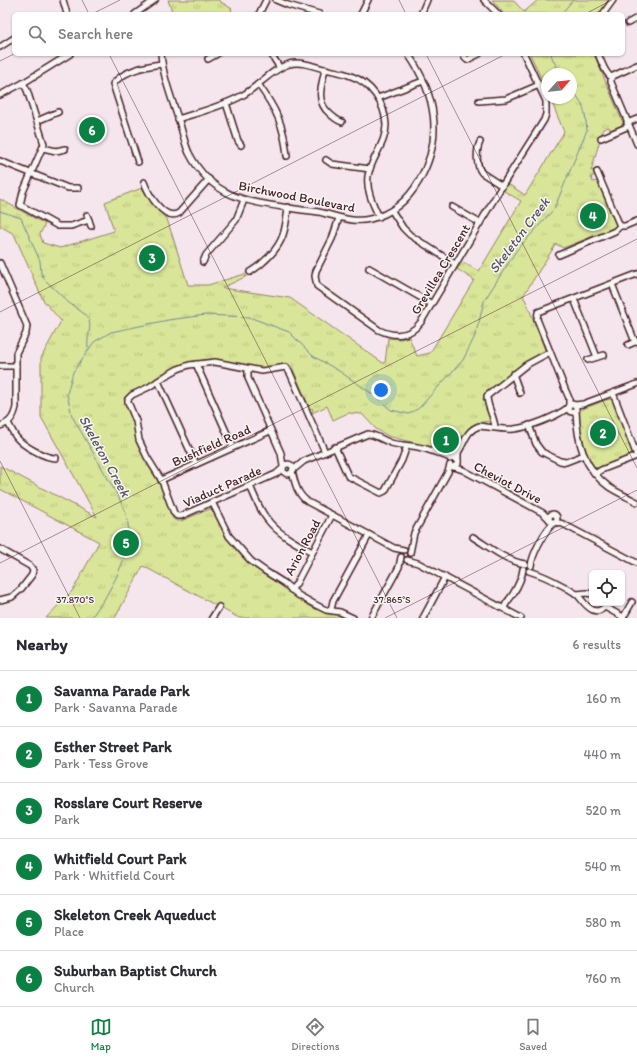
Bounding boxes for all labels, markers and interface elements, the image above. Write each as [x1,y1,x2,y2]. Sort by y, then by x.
search box [12,12,625,56]
icon: search [26,23,48,45]
text: Search here [58,25,133,43]
north arrow [541,68,577,104]
pin: 6 [79,115,105,145]
street label: Birchwood Boulevard [237,178,356,215]
water label: Skeleton Creek [485,193,554,277]
pin: 4 [580,201,606,231]
street label: Grevillea Crescent [408,221,473,317]
pin: 3 [139,243,165,273]
your location [371,380,391,400]
water label: Skeleton Creek [75,413,134,501]
pin: 2 [590,418,616,448]
street label: Bushfield Road [170,421,253,469]
pin: 1 [433,425,459,455]
street label: Cheviot Drive [471,458,544,507]
street label: Viaduct Parade [181,463,264,510]
street label: Arion Road [281,517,324,578]
pin: 5 [113,528,139,558]
map controls [589,570,625,606]
button: locate [589,570,625,606]
text: 37.870°S [56,593,94,606]
text: 37.865°S [373,593,411,606]
text: Nearby [16,634,68,654]
text: 6 results [573,637,621,652]
text: Savanna Parade Park [54,682,190,700]
text: 1 [26,691,32,706]
text: 160 m [586,691,621,706]
text: Park · Savanna Parade [54,700,178,715]
text: Esther Street Park [54,738,172,756]
text: 2 [26,747,32,762]
text: 440 m [584,747,621,762]
text: Park · Tess Grove [54,756,148,771]
text: Rosslare Court Reserve [54,794,202,812]
text: 3 [25,803,33,818]
text: 520 m [585,803,621,818]
text: Park [54,812,80,827]
text: Whitfield Court Park [54,850,187,868]
text: 4 [25,859,33,874]
text: 540 m [584,859,621,874]
text: Park · Whitfield Court [54,868,175,883]
text: Skeleton Creek Aqueduct [54,906,216,924]
text: 5 [26,915,32,930]
text: 580 m [585,915,621,930]
text: Place [54,924,84,939]
text: Suburban Baptist Church [54,962,217,980]
text: 6 [26,971,32,986]
text: 760 m [586,971,621,986]
text: Church [54,980,95,995]
tab: Map [90,1016,112,1053]
tab: Directions [291,1016,340,1053]
tab: Saved [519,1016,547,1053]

